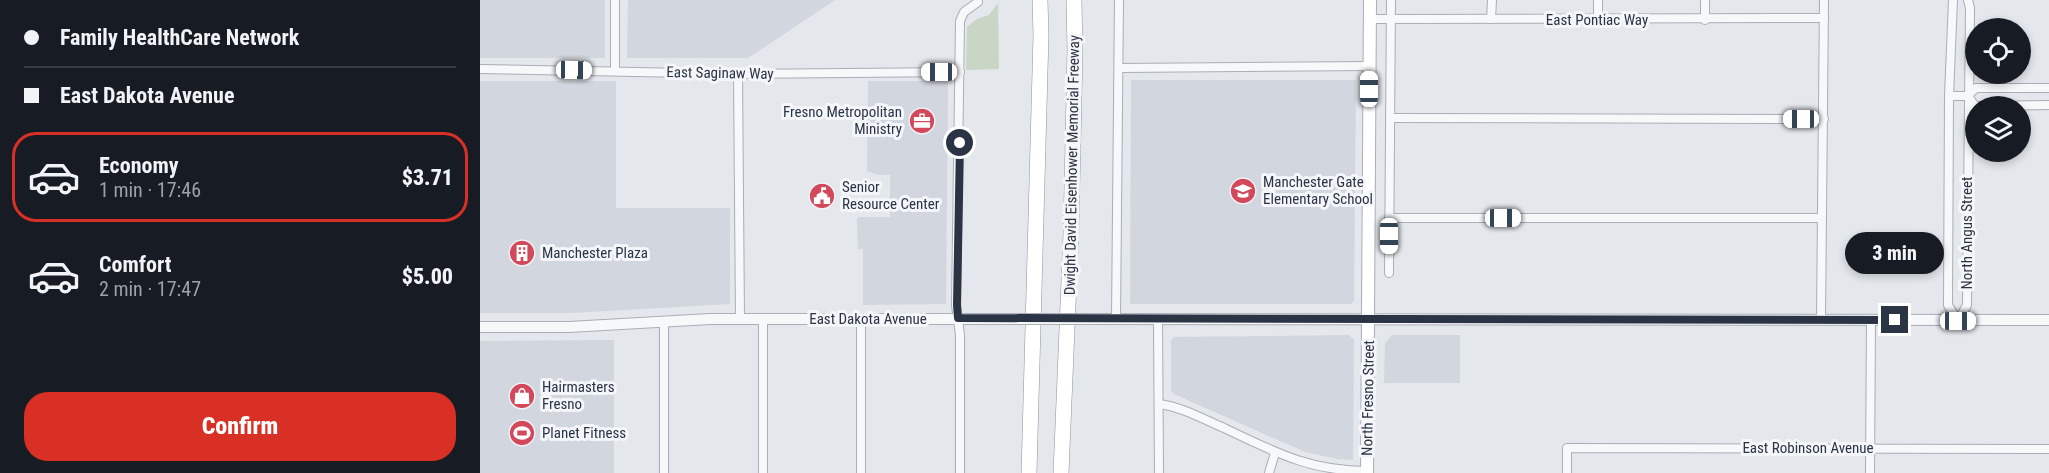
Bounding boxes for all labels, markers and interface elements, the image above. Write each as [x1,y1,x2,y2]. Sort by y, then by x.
street label: East Pontiac Way [1546,11,1648,29]
map controls [1965,18,2031,162]
button: locate [1965,18,2031,84]
text: Family HealthCare Network [60,25,299,50]
street label: Dwight David Eisenhower Memorial Freeway [1061,35,1083,295]
car [556,61,592,79]
street label: East Saginaw Way [666,63,774,83]
car [921,63,957,81]
car [1360,71,1378,107]
text: East Dakota Avenue [60,83,234,108]
button: layers [1965,96,2031,162]
place label: Fresno Metropolitan Ministry [783,103,902,138]
office icon: Fresno Metropolitan Ministry [907,106,937,136]
car [1783,110,1819,128]
route start [946,129,973,156]
icon: car [27,150,81,204]
text: Economy [99,153,179,178]
text: $3.71 [402,165,453,190]
place label: Manchester Gate Elementary School [1263,173,1373,208]
school or university icon: Manchester Gate Elementary School [1228,176,1258,206]
street label: North Angus Street [1958,177,1976,289]
text: 1 min · 17:46 [99,178,201,202]
place label: Senior Resource Center [842,178,940,213]
public building icon: Senior Resource Center [807,181,837,211]
car [1485,209,1521,227]
car [1380,218,1398,254]
callout: 3 min [1846,233,1944,275]
building icon: Manchester Plaza [507,238,537,268]
text: 3 min [1872,241,1917,265]
place label: Manchester Plaza [542,244,648,262]
icon: car [27,249,81,303]
text: Comfort [99,252,172,277]
text: $5.00 [402,264,453,289]
text: 2 min · 17:47 [99,277,201,301]
route end [1881,306,1908,333]
street label: East Dakota Avenue [809,310,927,328]
car [1940,312,1976,330]
street label: North Fresno Street [1358,340,1378,456]
place label: Hairmasters Fresno [542,378,615,413]
shop icon: Hairmasters Fresno [507,381,537,411]
button: Confirm [24,392,456,461]
sports icon: Planet Fitness [507,418,537,448]
place label: Planet Fitness [542,424,626,442]
street label: East Robinson Avenue [1742,439,1874,457]

